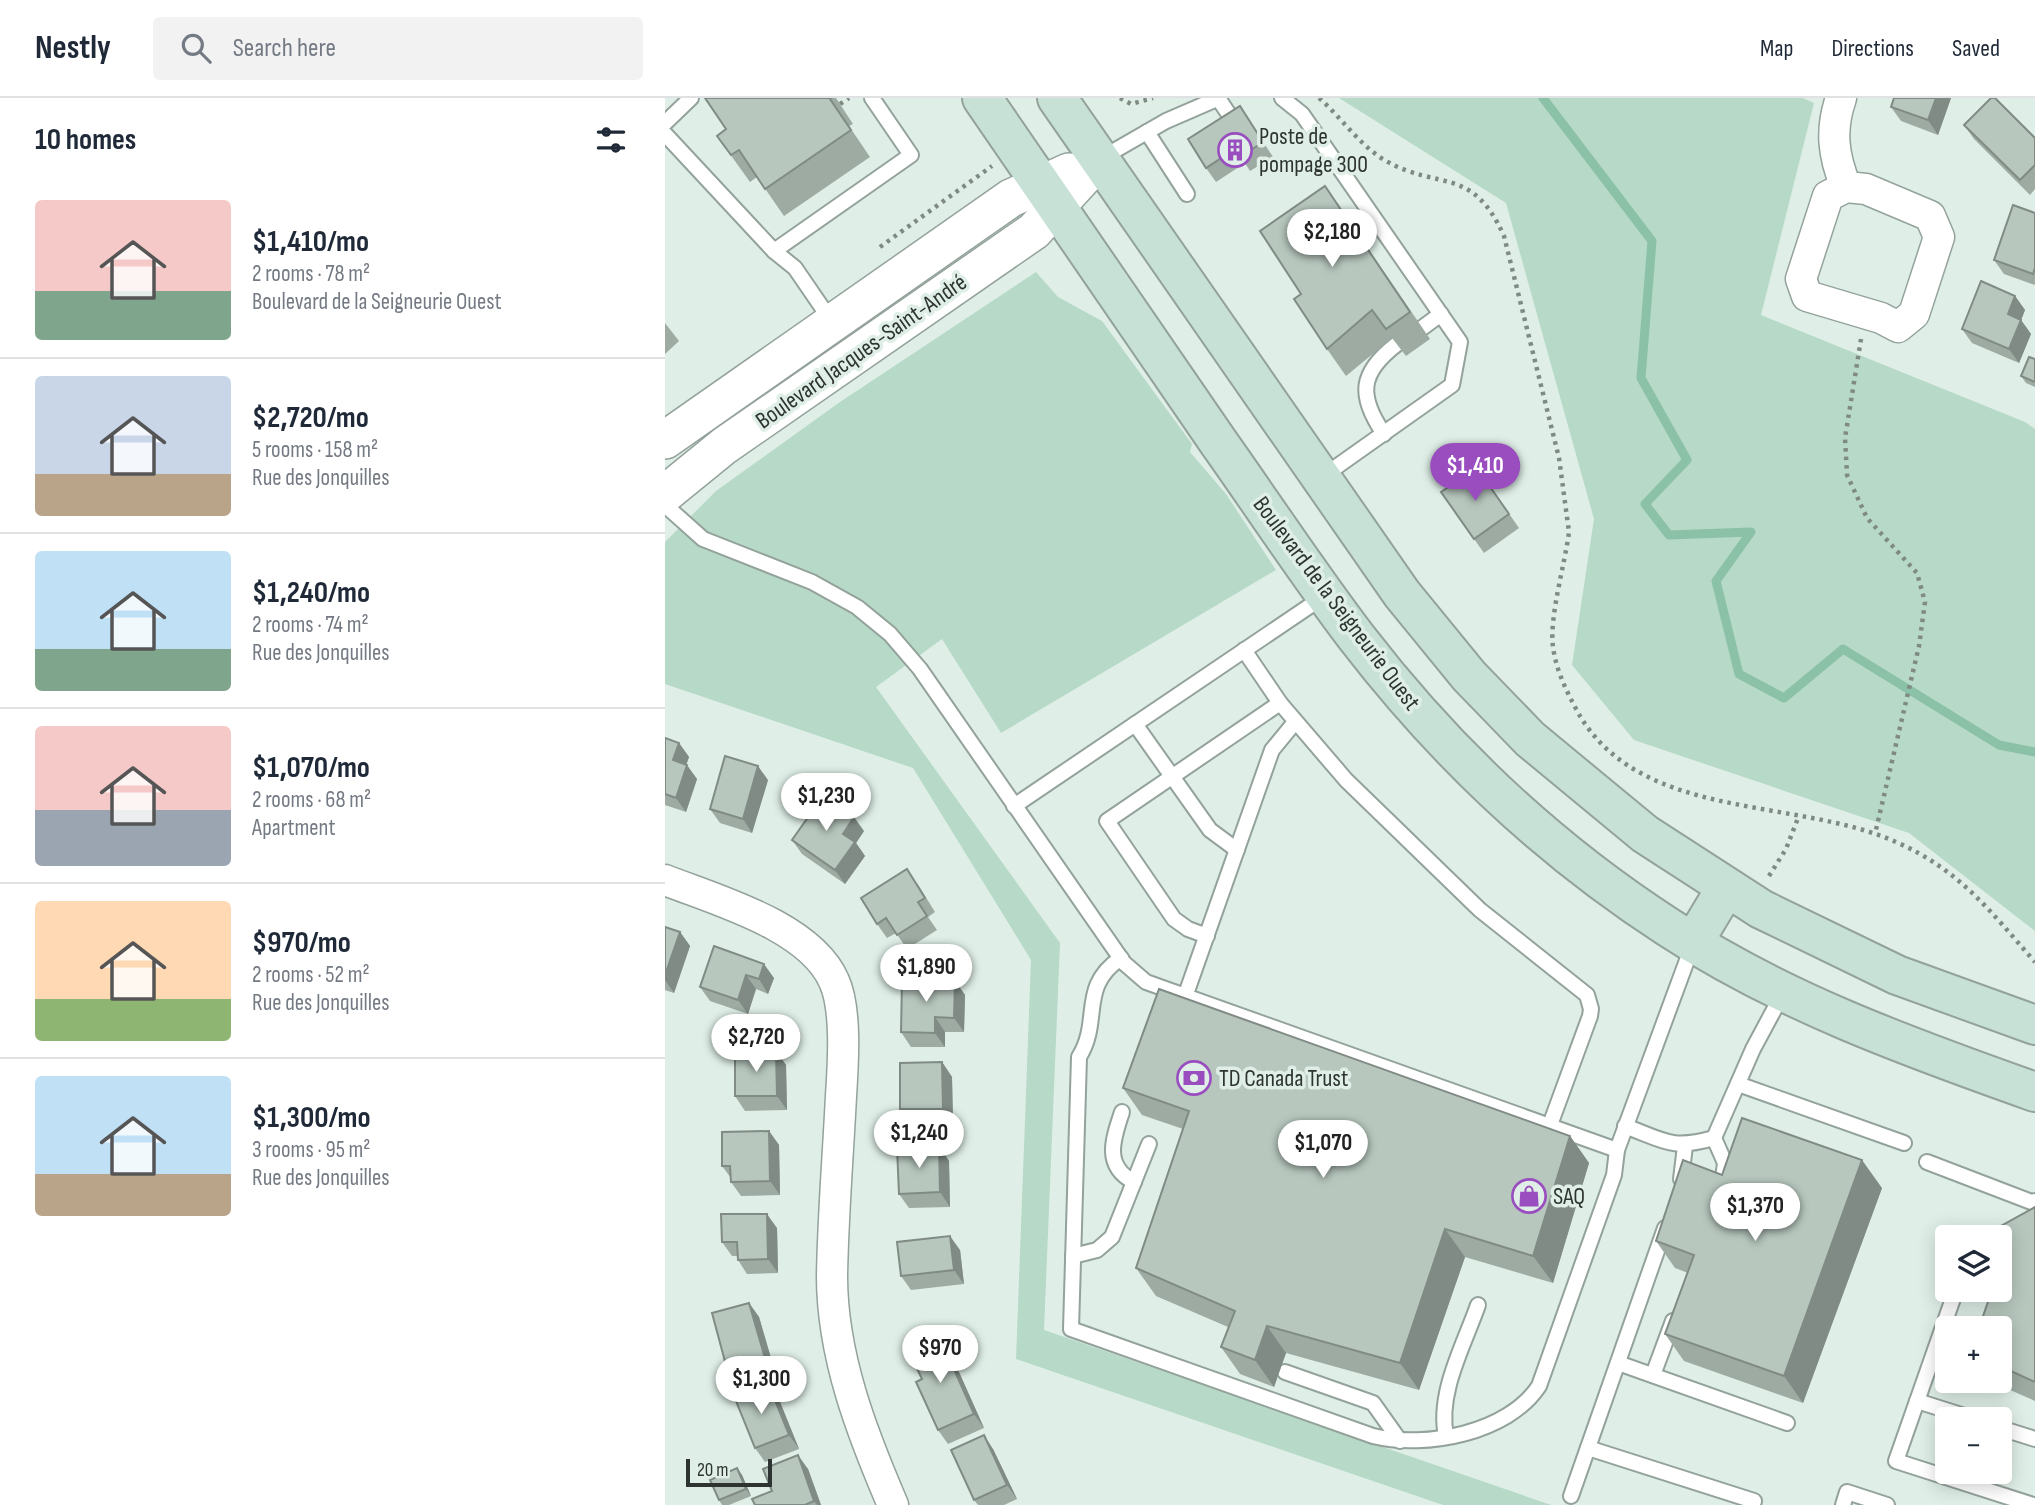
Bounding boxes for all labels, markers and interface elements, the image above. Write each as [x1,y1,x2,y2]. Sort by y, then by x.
search box [153,17,643,80]
text: Nestly [35,28,111,68]
icon: search [177,29,215,67]
text: Search here [233,33,336,64]
text: Map [1760,34,1793,63]
text: Directions [1831,34,1914,63]
text: Saved [1952,34,2000,63]
icon: filters [592,121,630,159]
text: 10 homes [35,122,136,158]
place label: Poste de pompage 300 [1259,122,1368,179]
building icon: Poste de pompage 300 [1216,131,1254,169]
pin: $2,180 [1275,209,1389,269]
text: $2,180 [1303,218,1361,246]
text: $1,410/mo [252,224,369,260]
icon: home [91,228,175,312]
text: 2 rooms · 78 m² [252,260,370,288]
street label: Boulevard Jacques-Saint-André [750,268,972,435]
text: Boulevard de la Seigneurie Ouest [252,288,501,316]
text: $2,720/mo [252,400,369,436]
icon: home [91,404,175,488]
text: 5 rooms · 158 m² [252,436,378,464]
pin: $1,410 [1418,444,1532,503]
text: $1,410 [1446,452,1504,480]
text: Rue des Jonquilles [252,464,390,492]
street label: Boulevard de la Seigneurie Ouest [1247,491,1427,716]
text: $1,240/mo [252,575,370,611]
icon: home [91,579,175,663]
text: 2 rooms · 74 m² [252,611,369,639]
text: Rue des Jonquilles [252,639,390,667]
text: $1,070/mo [252,750,370,786]
icon: home [91,754,175,838]
pin: $1,230 [769,774,883,833]
text: $1,230 [797,782,855,810]
text: 2 rooms · 68 m² [252,786,371,814]
text: Apartment [252,814,336,842]
text: $970/mo [252,925,351,961]
icon: home [91,929,175,1013]
pin: $1,890 [869,944,983,1004]
text: $1,890 [896,953,956,981]
text: 2 rooms · 52 m² [252,961,370,989]
text: Rue des Jonquilles [252,989,390,1017]
pin: $2,720 [699,1014,813,1074]
text: $2,720 [727,1023,785,1051]
bank icon: TD Canada Trust [1175,1059,1213,1097]
place label: TD Canada Trust [1219,1064,1348,1093]
text: $1,300/mo [252,1100,371,1136]
icon: home [91,1104,175,1188]
pin: $1,240 [862,1110,976,1170]
text: $1,240 [890,1119,948,1147]
pin: $1,070 [1266,1121,1380,1180]
text: $1,070 [1294,1129,1352,1157]
text: 3 rooms · 95 m² [252,1136,371,1164]
text: Rue des Jonquilles [252,1164,390,1192]
shop icon: SAQ [1510,1177,1548,1215]
place label: SAQ [1553,1182,1585,1211]
pin: $1,370 [1698,1184,1812,1243]
text: $1,370 [1726,1192,1784,1220]
map controls [1935,1225,2012,1484]
button: layers [1935,1225,2012,1302]
button: + [1935,1316,2012,1393]
pin: $970 [899,1326,981,1385]
text: $970 [918,1334,962,1362]
pin: $1,300 [704,1356,818,1416]
text: $1,300 [732,1365,790,1393]
button: − [1935,1407,2012,1484]
scale bar [686,1456,772,1488]
text: 20 m [697,1459,729,1482]

